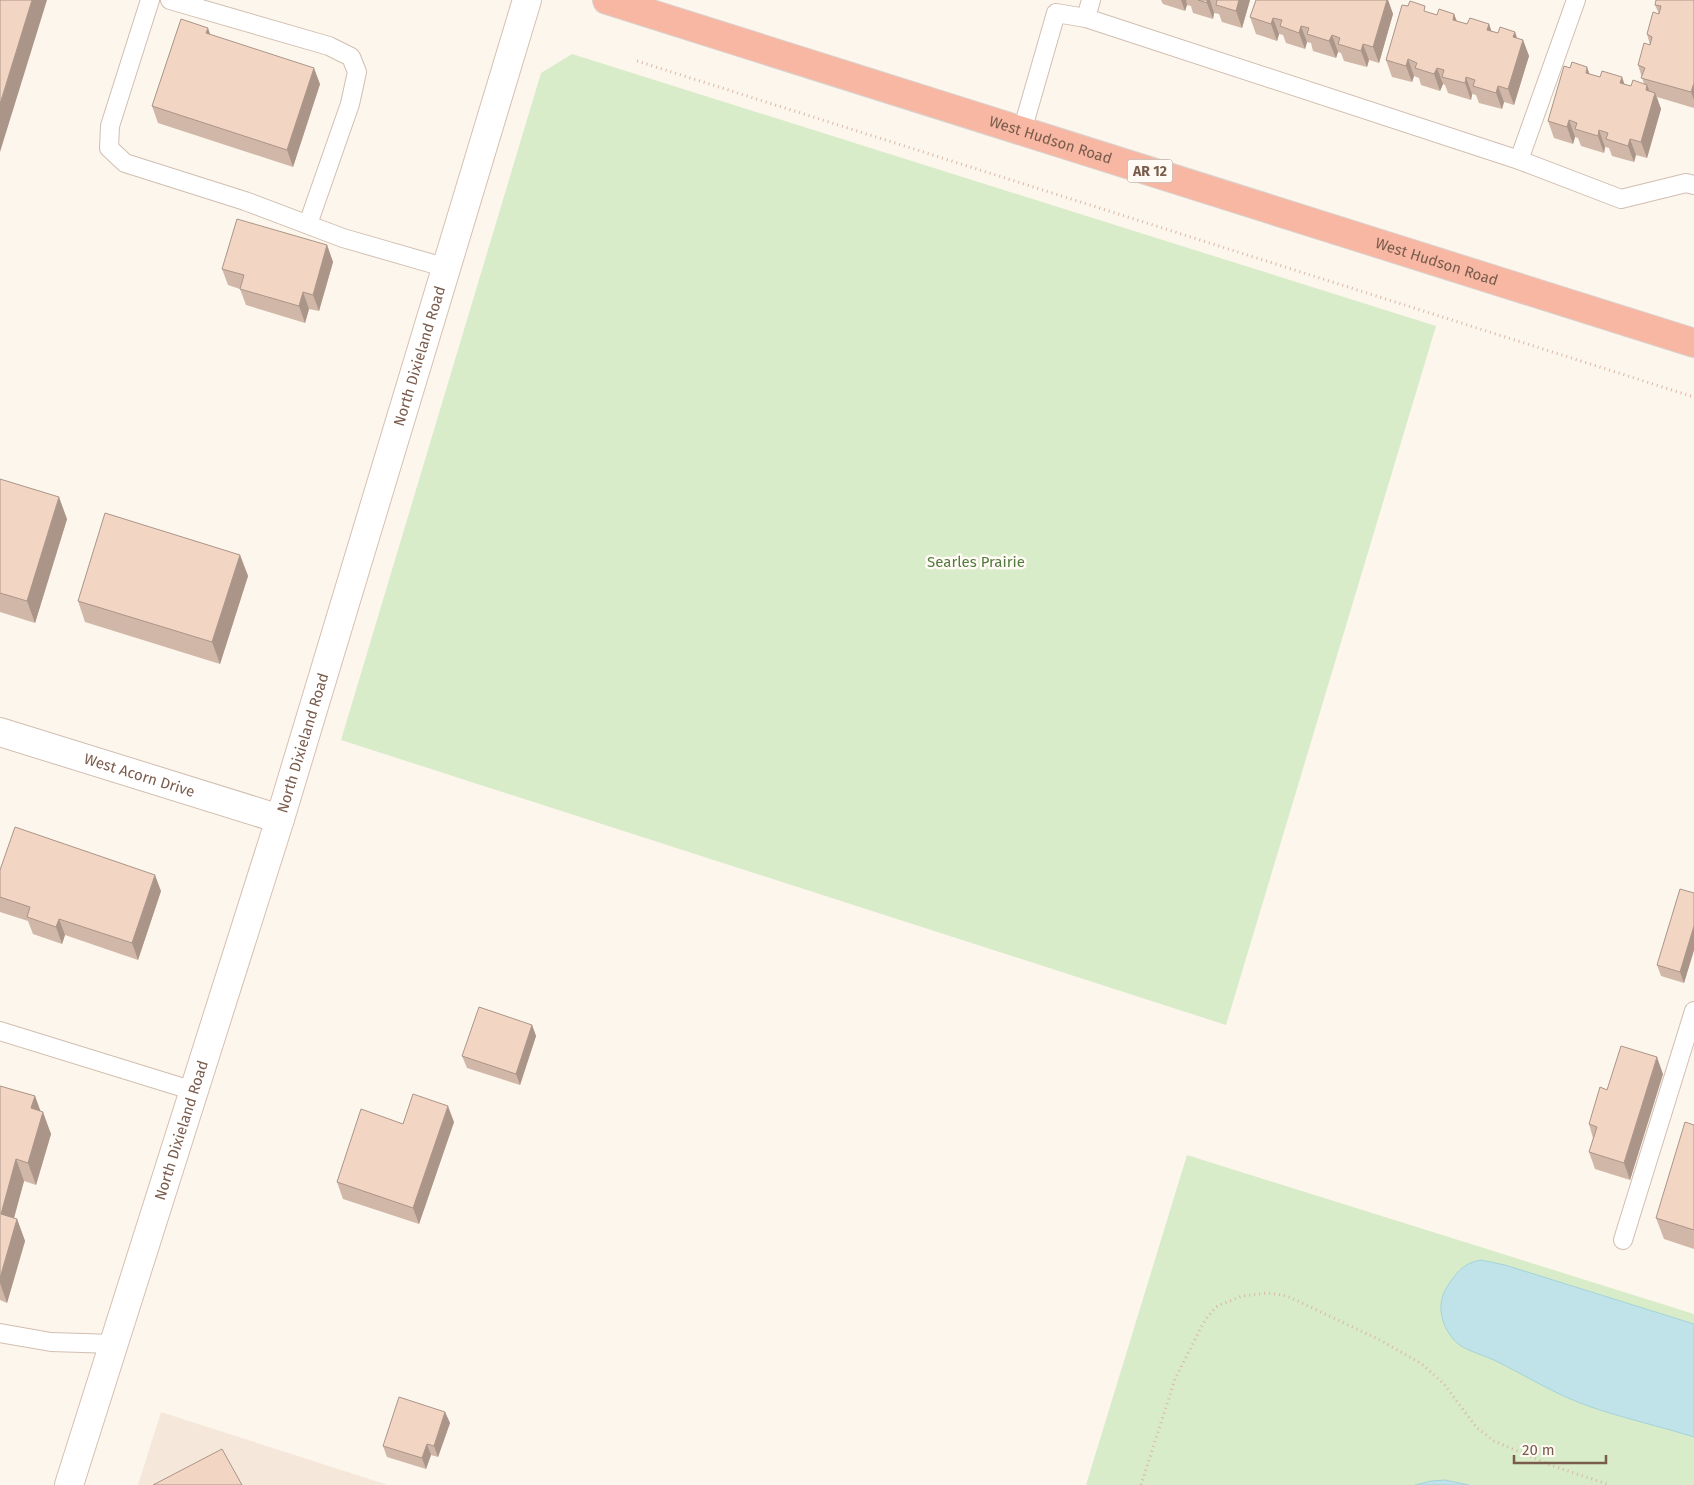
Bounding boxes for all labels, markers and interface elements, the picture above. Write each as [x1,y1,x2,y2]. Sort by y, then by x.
street label: West Hudson Road [987,112,1114,168]
road number: AR 12 [1128,160,1172,182]
street label: West Hudson Road [1373,234,1500,290]
street label: North Dixieland Road [390,284,449,428]
park label: Searles Prairie [927,553,1025,571]
street label: North Dixieland Road [273,671,333,815]
street label: West Acorn Drive [82,750,197,801]
street label: North Dixieland Road [151,1058,212,1202]
scale bar [1514,1432,1606,1464]
text: 20 m [1522,1441,1555,1459]

